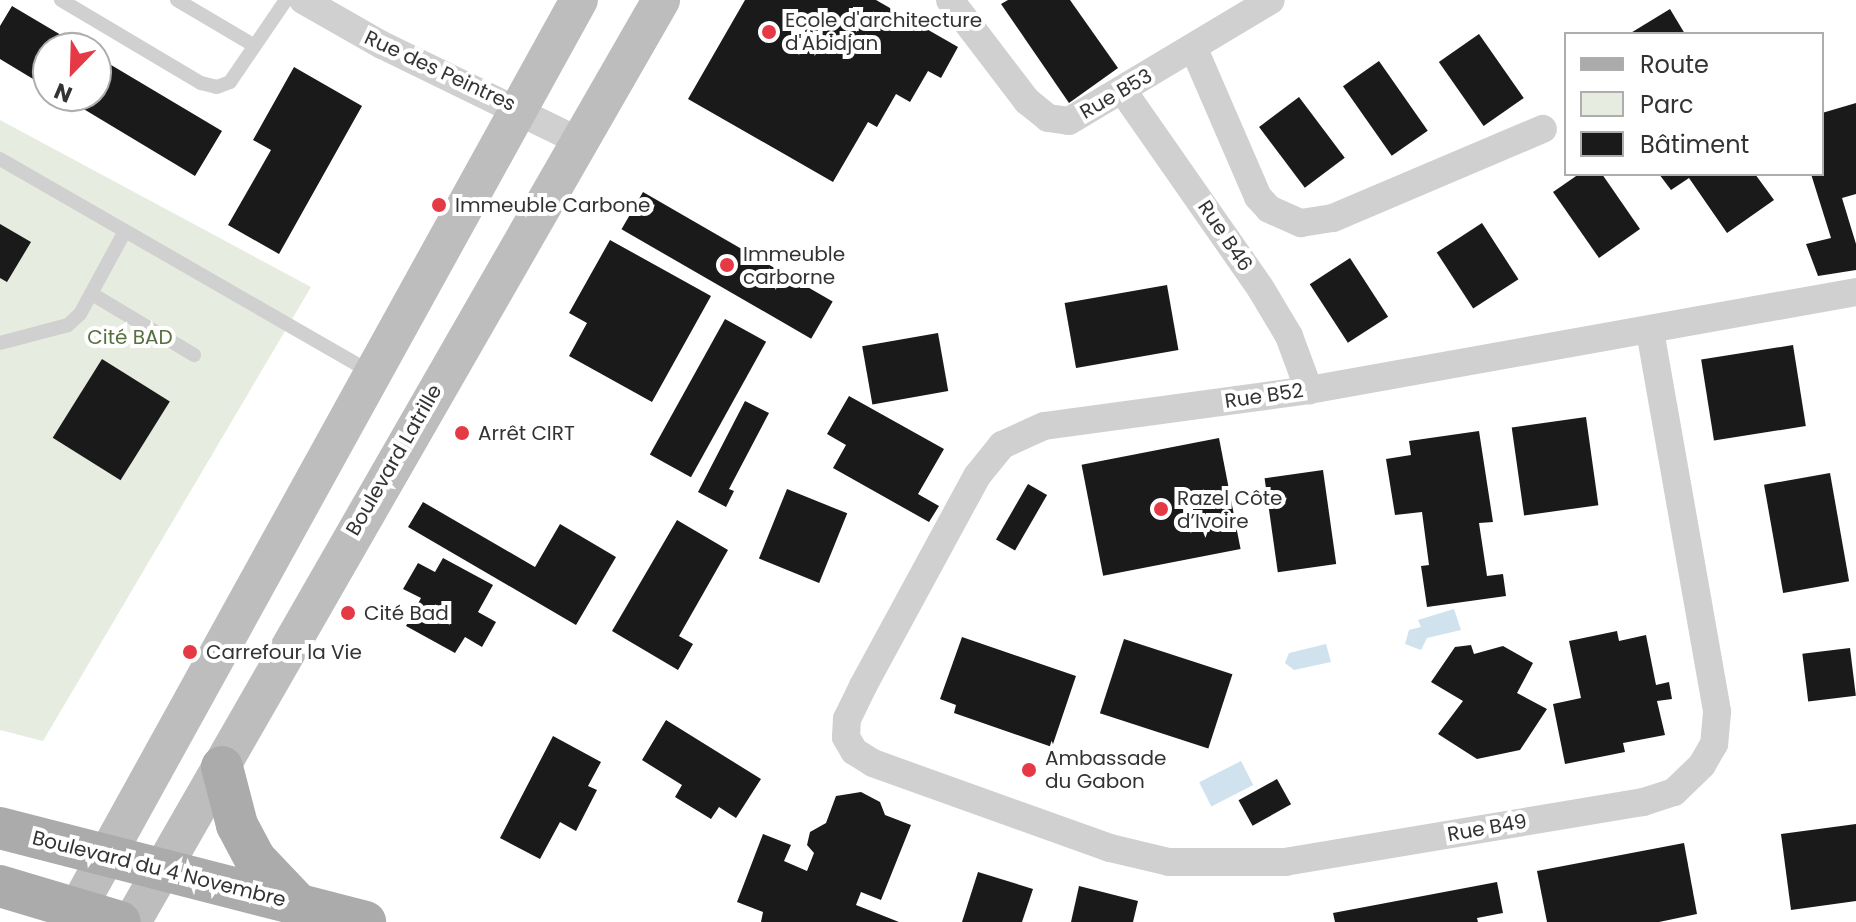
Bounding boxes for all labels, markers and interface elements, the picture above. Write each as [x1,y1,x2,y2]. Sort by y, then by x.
place label: Ecole d'architecture d'Abidjan [785,8,982,55]
marker: Ecole d'architecture d'Abidjan [760,23,778,41]
street label: Rue des Peintres [361,26,519,116]
north arrow [32,32,112,112]
legend [1564,32,1824,176]
text: Route [1640,48,1709,81]
street label: Rue B53 [1076,64,1156,124]
text: N [50,75,77,110]
text: Parc [1640,88,1694,121]
text: Bâtiment [1640,128,1749,161]
place label: Immeuble Carbone [455,193,650,217]
marker: Immeuble Carbone [430,196,448,214]
street label: Rue B46 [1193,196,1257,276]
place label: Immeuble carborne [743,242,845,289]
marker: Immeuble carborne [718,256,736,274]
park label: Cité BAD [87,325,173,349]
street label: Rue B52 [1223,379,1305,413]
street label: Boulevard Latrille [341,380,447,540]
place label: Arrêt CIRT [478,421,575,445]
marker: Arrêt CIRT [453,424,471,442]
place label: Razel Côte d’Ivoire [1177,486,1282,533]
marker: Razel Côte d’Ivoire [1152,500,1170,518]
place label: Cité Bad [364,601,449,625]
marker: Cité Bad [339,604,357,622]
place label: Carrefour la Vie [206,640,362,664]
marker: Carrefour la Vie [181,643,199,661]
place label: Ambassade du Gabon [1045,746,1166,793]
marker: Ambassade du Gabon [1020,761,1038,779]
street label: Rue B49 [1445,809,1529,847]
street label: Boulevard du 4 Novembre [30,826,288,912]

